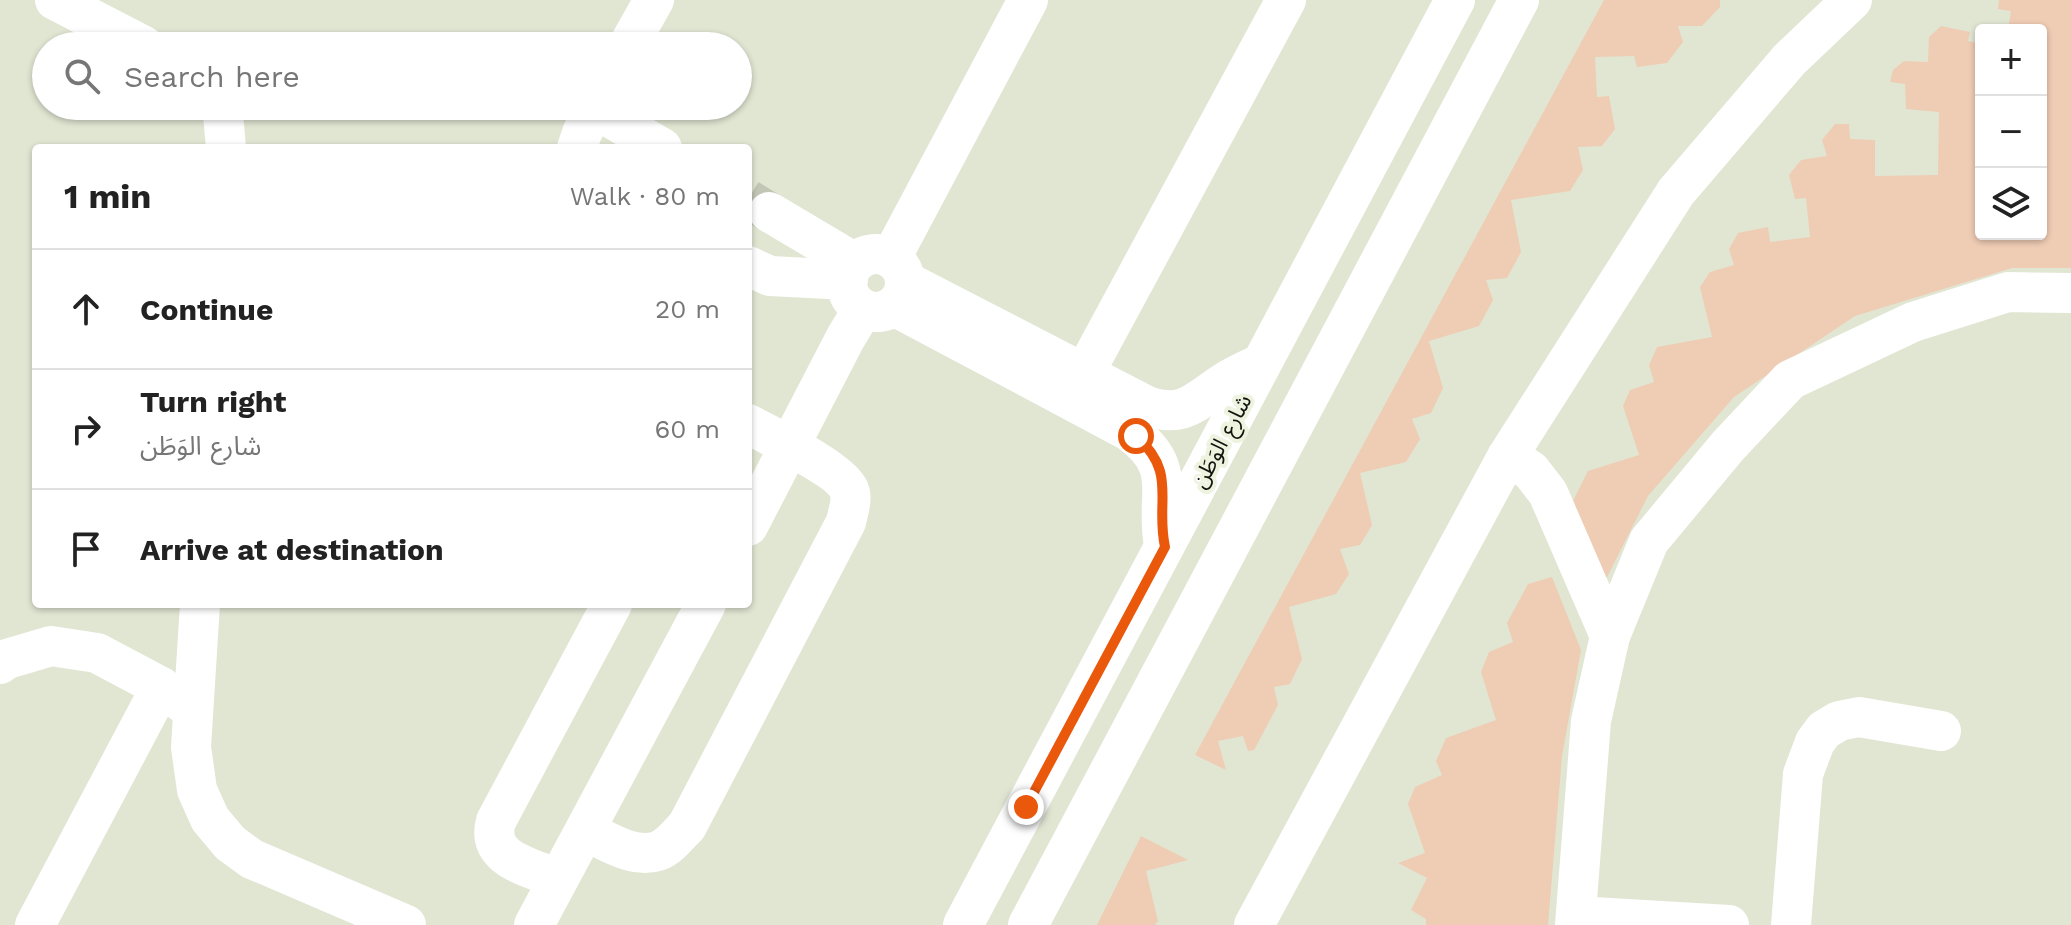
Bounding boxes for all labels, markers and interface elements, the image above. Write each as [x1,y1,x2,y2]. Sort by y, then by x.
map controls [1975,24,2047,240]
button: + [1975,24,2047,96]
search box [32,32,752,120]
icon: search [60,54,104,98]
text: Search here [124,59,300,94]
button: − [1975,96,2047,168]
button: layers [1975,168,2047,240]
text: 1 min [64,176,151,216]
text: Walk · 80 m [570,181,720,211]
icon: ahead [64,287,108,331]
text: Continue [140,292,273,327]
text: 20 m [655,294,720,324]
text: Turn right [140,384,286,419]
street label: شارع الوَطَن [1186,390,1260,494]
icon: right [64,407,108,451]
text: 60 m [654,414,720,444]
route start [1118,418,1154,454]
text: شارع الوَطَن [140,431,261,461]
icon: arrive [64,527,108,571]
text: Arrive at destination [140,532,444,567]
route end [1008,789,1044,825]

